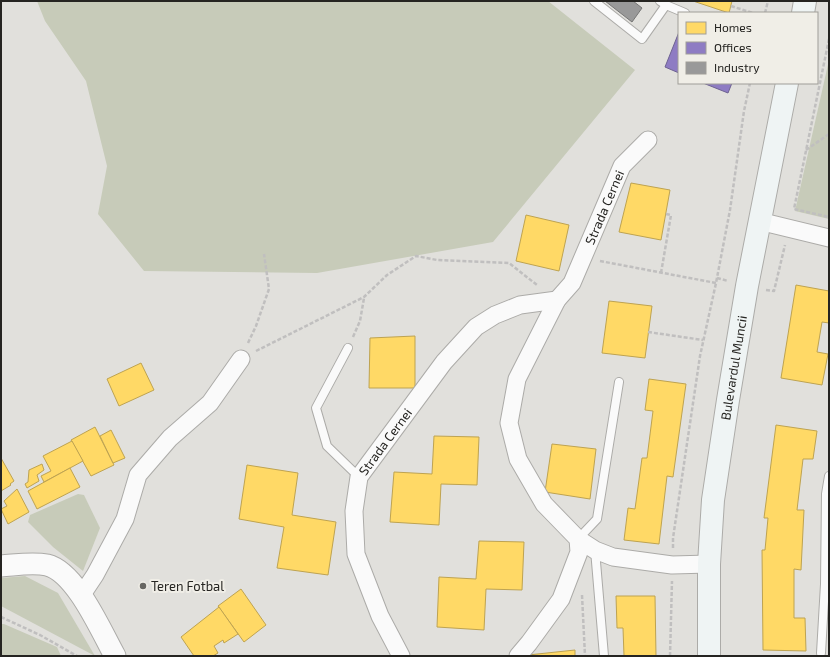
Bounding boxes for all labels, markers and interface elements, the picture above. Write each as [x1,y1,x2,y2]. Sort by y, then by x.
legend [678,12,818,84]
text: Homes [714,20,752,34]
text: Offices [714,40,751,54]
text: Industry [714,60,760,74]
street label: Strada Cernei [581,168,627,247]
street label: Bulevardul Muncii [717,314,750,421]
street label: Strada Cernei [355,405,415,478]
place label: Teren Fotbal [151,578,224,594]
marker: Teren Fotbal [138,581,148,591]

